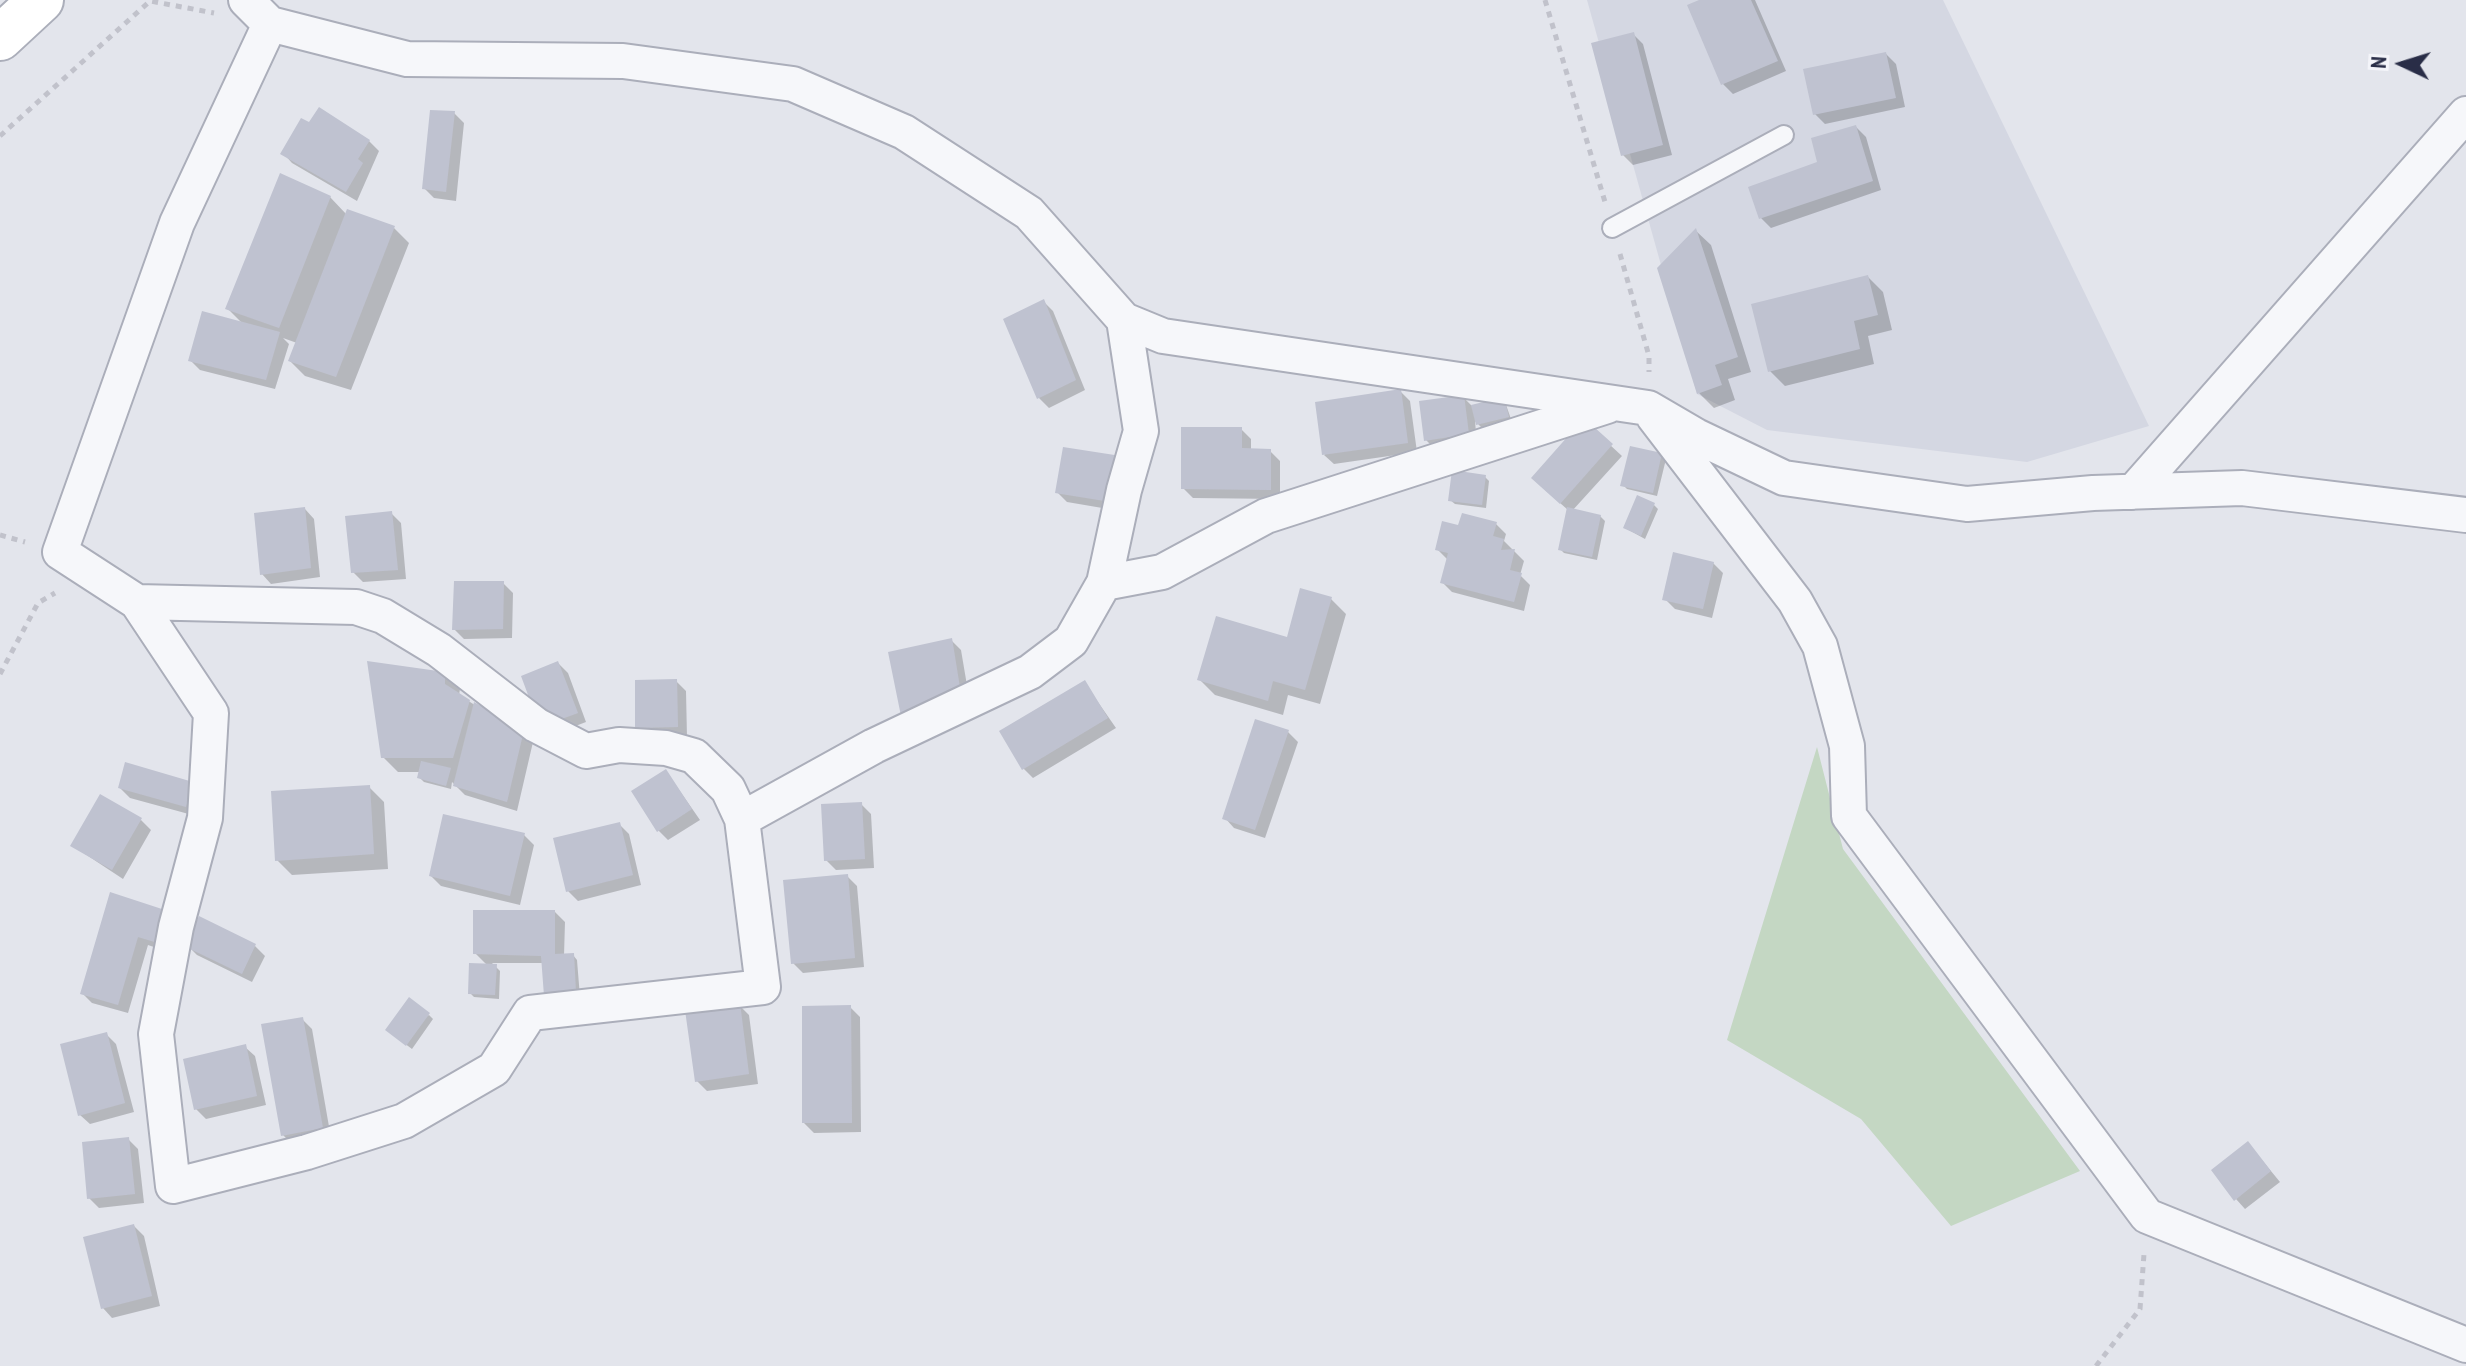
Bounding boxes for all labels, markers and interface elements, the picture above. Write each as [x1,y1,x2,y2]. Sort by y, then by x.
north arrow [2362,24,2442,104]
text: N [2364,55,2392,69]

